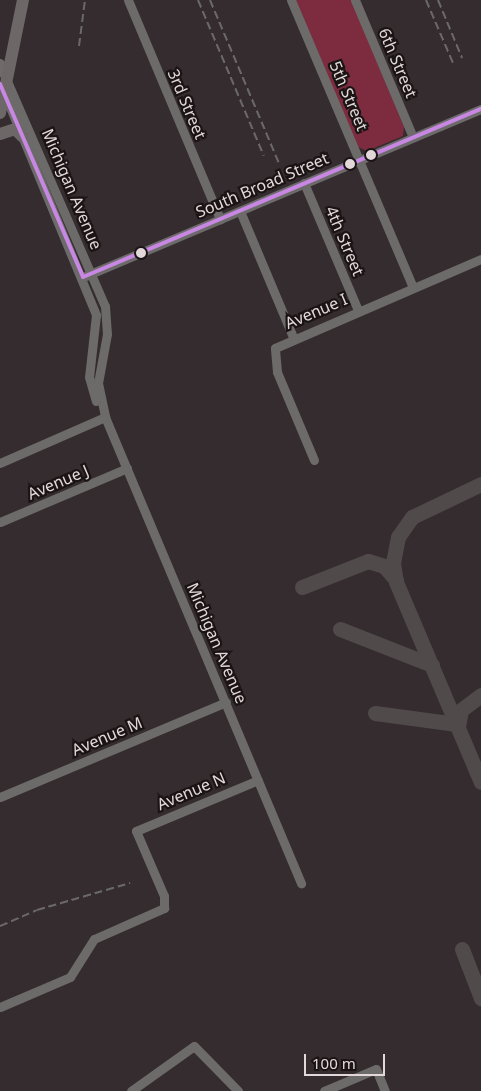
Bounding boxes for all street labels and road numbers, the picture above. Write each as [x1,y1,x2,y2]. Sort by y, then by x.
street label: 6th Street [375,25,421,101]
street label: 5th Street [326,58,372,134]
street label: 3rd Street [164,66,210,142]
street label: Michigan Avenue [38,126,106,252]
street label: South Broad Street [193,148,331,222]
street label: 4th Street [322,203,368,279]
street label: Avenue I [282,289,350,333]
street label: Avenue J [24,461,92,503]
street label: Michigan Avenue [183,580,251,706]
street label: Avenue M [69,713,145,759]
street label: Avenue N [154,768,228,814]

